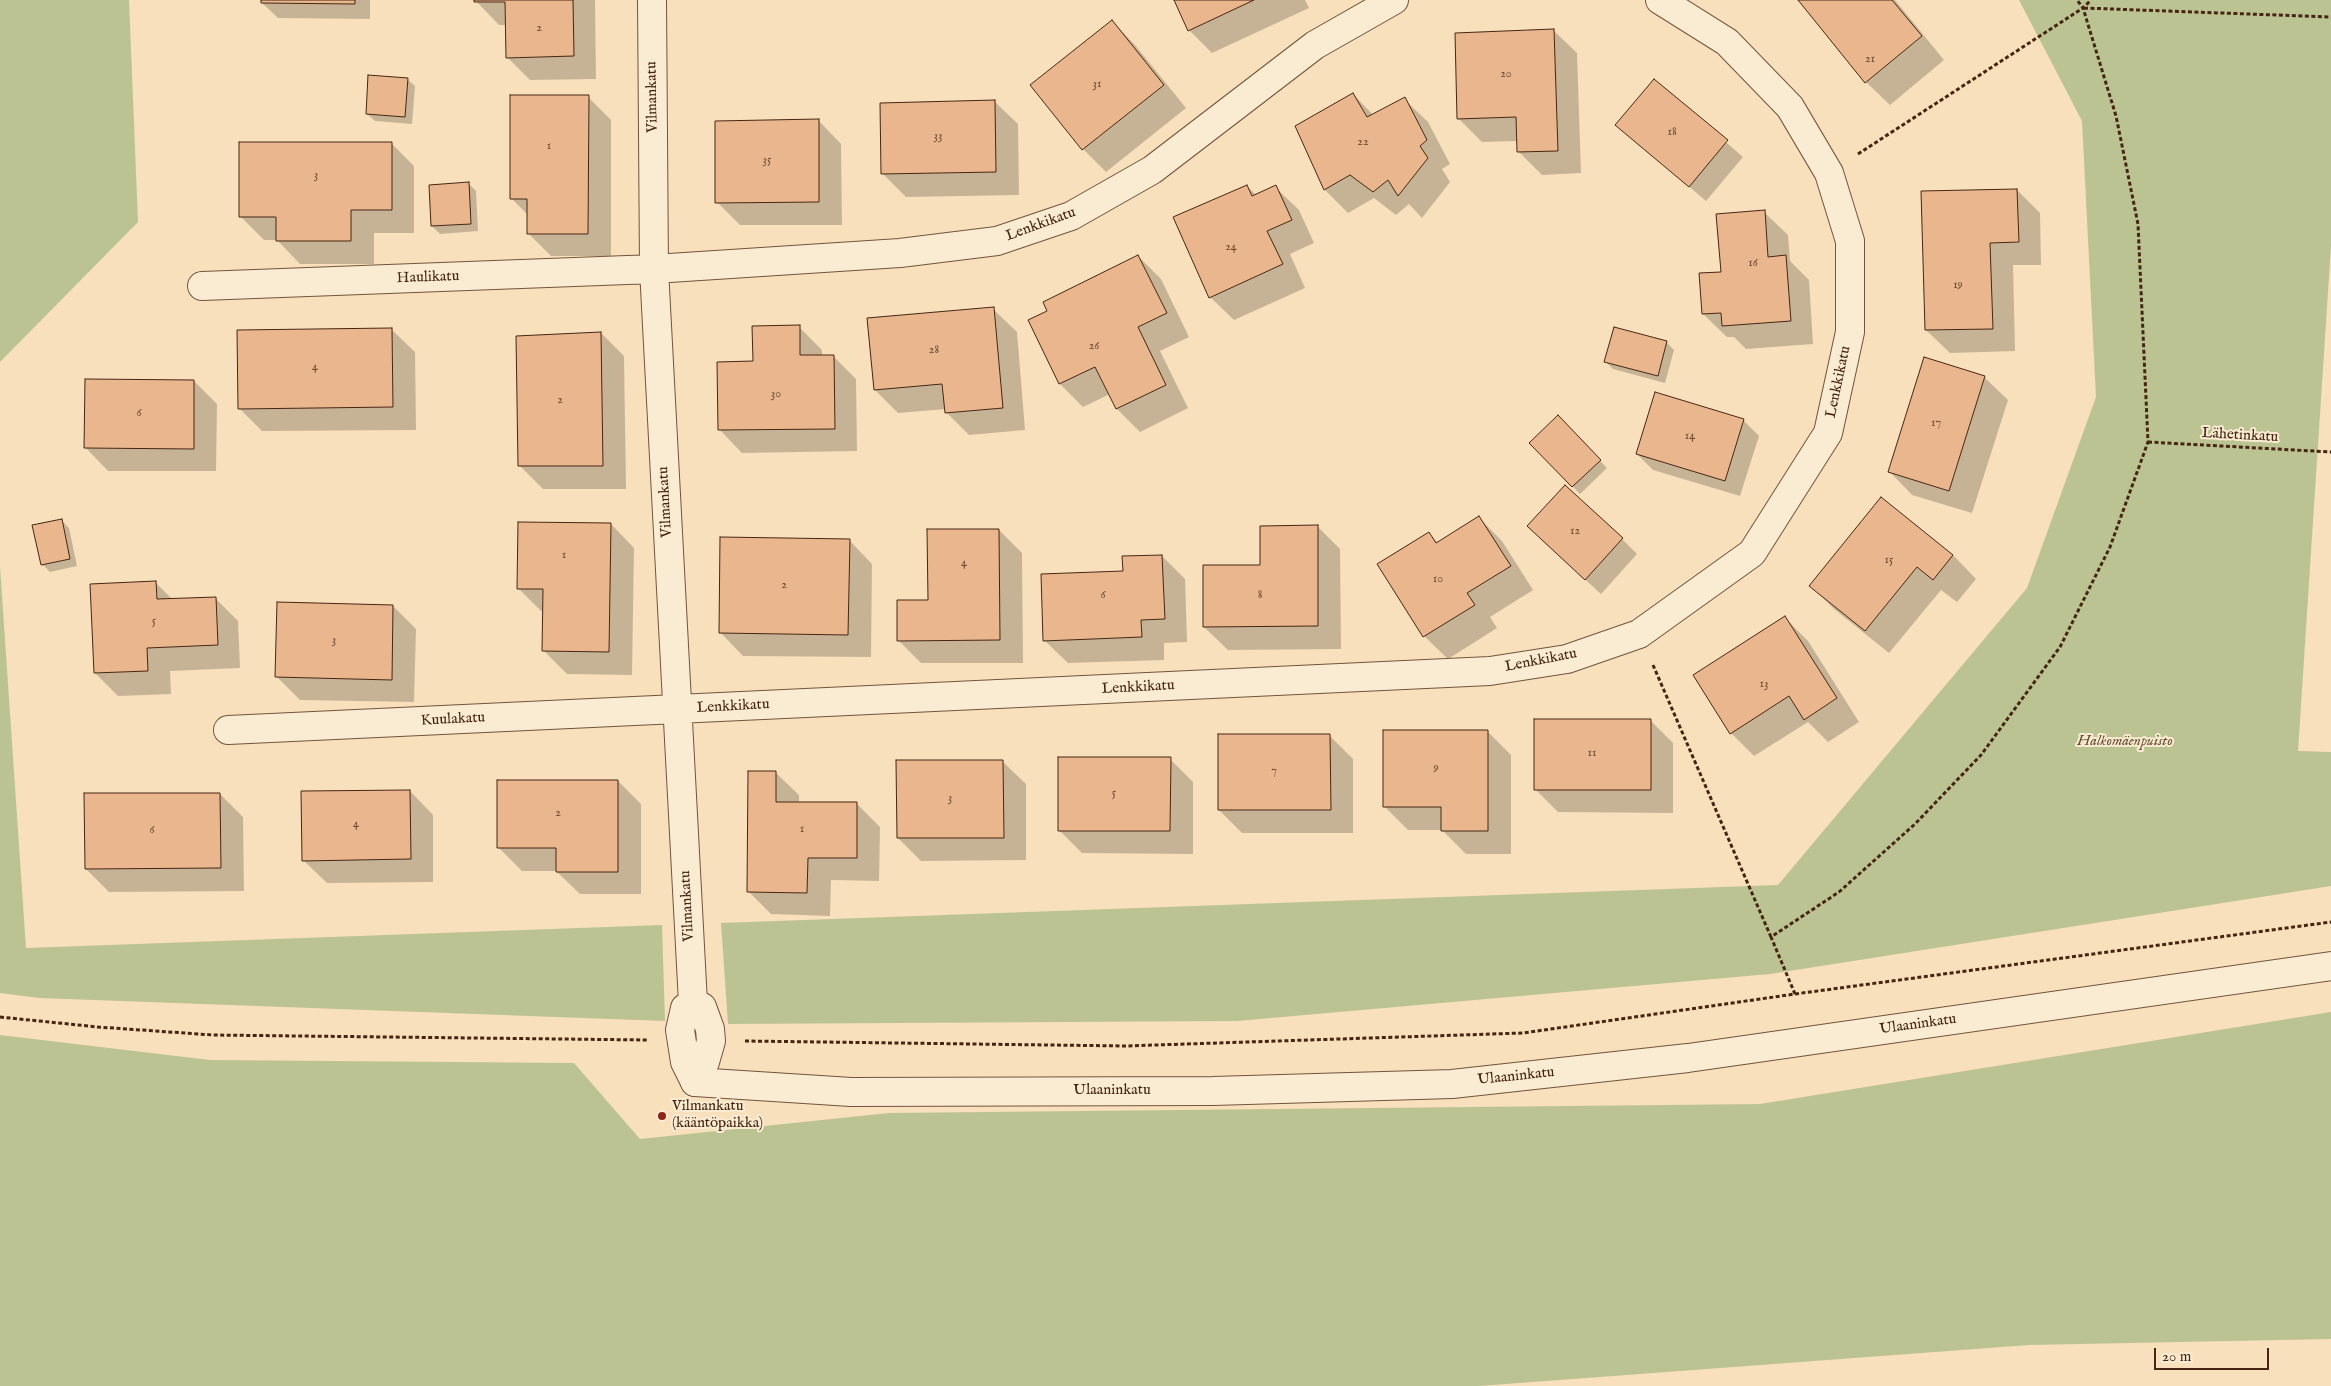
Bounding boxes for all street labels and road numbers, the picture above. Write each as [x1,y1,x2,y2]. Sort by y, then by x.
street label: Vilmankatu [643,61,663,133]
street label: Lenkkikatu [1004,204,1078,246]
street label: Haulikatu [396,268,460,288]
street label: Lenkkikatu [1823,344,1855,420]
street label: Lähetinkatu [2201,425,2279,447]
street label: Vilmankatu [655,466,677,538]
street label: Lenkkikatu [1503,645,1579,677]
street label: Lenkkikatu [1101,677,1175,699]
street label: Lenkkikatu [696,696,770,718]
street label: Kuulakatu [420,709,486,731]
street label: Vilmankatu [677,870,699,942]
street label: Ulaaninkatu [1878,1011,1958,1039]
street label: Ulaaninkatu [1477,1064,1555,1090]
street label: Ulaaninkatu [1073,1082,1151,1100]

